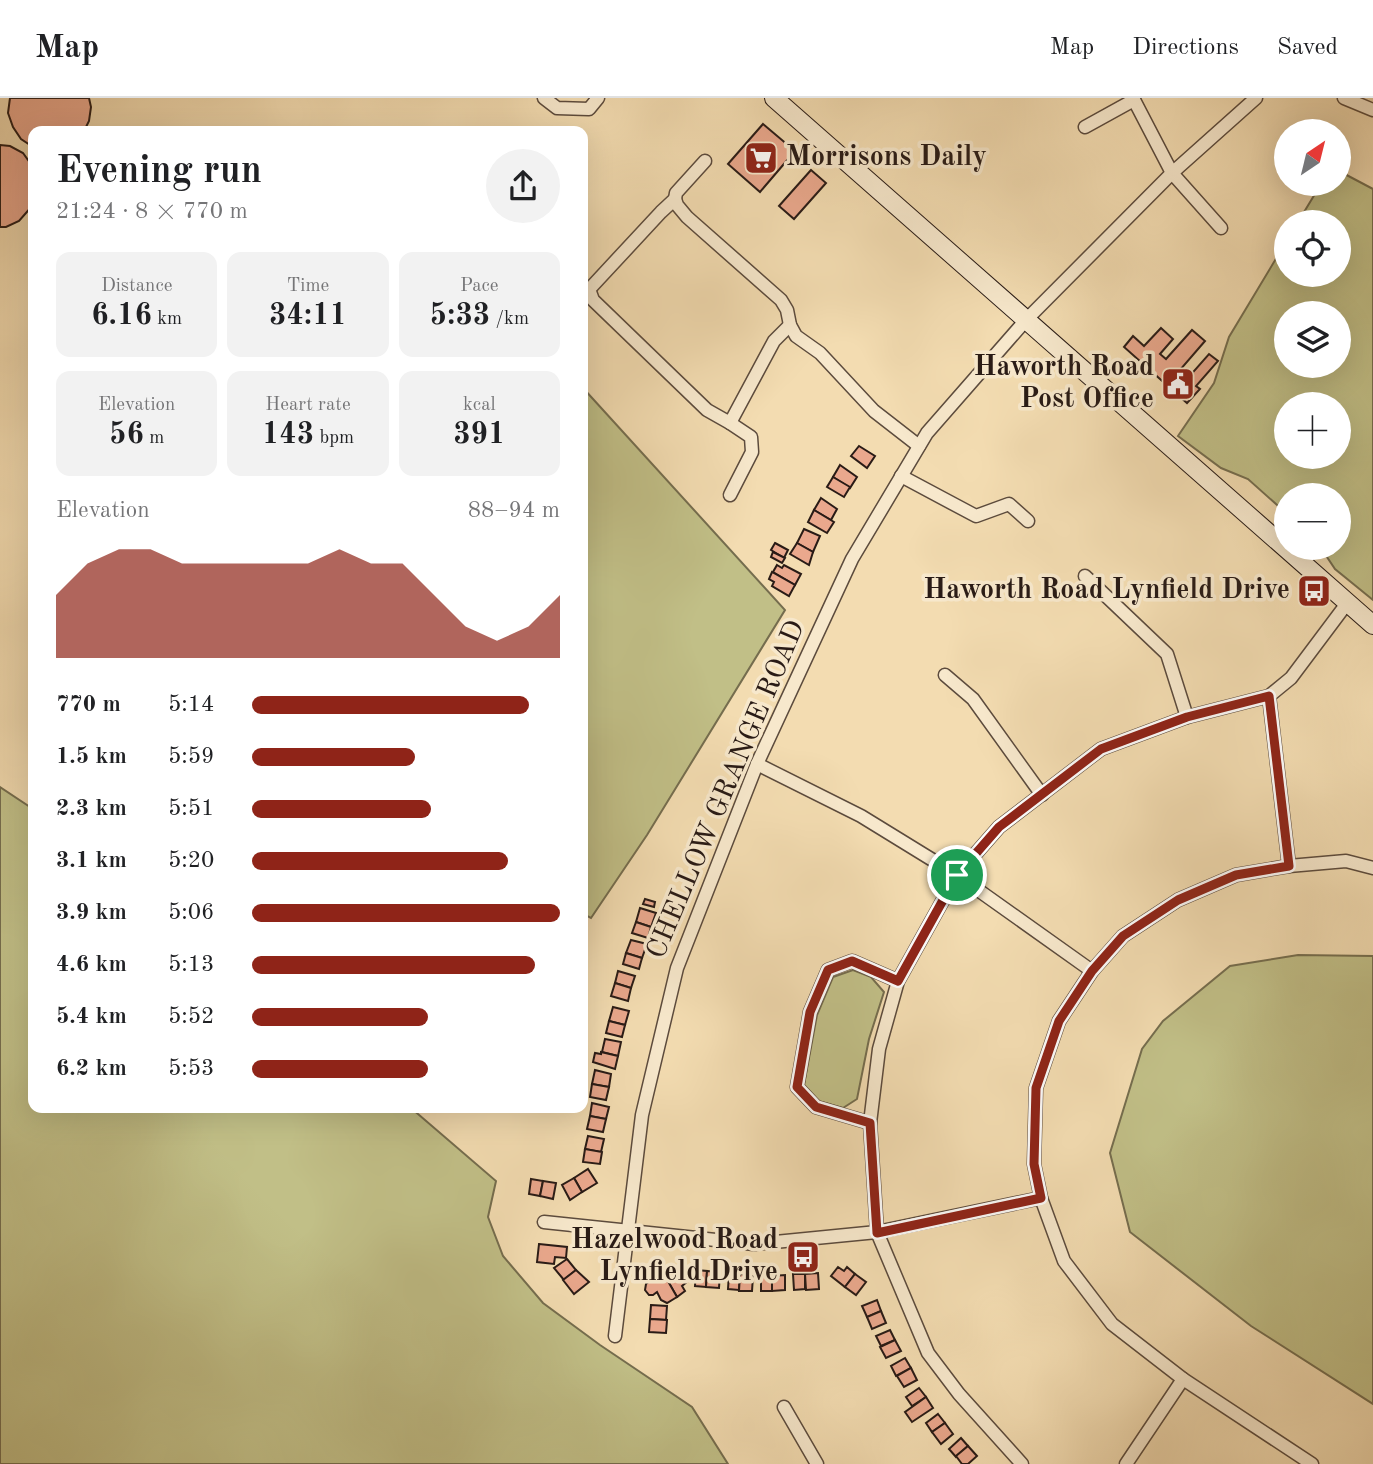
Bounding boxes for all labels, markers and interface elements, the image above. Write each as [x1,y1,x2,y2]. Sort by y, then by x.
text: Map [35,32,99,65]
text: Map [1050,36,1094,60]
text: Directions [1132,36,1239,60]
text: Saved [1277,36,1338,60]
north arrow [1274,119,1351,196]
map controls [1274,119,1351,560]
supermarket icon: Morrisons Daily [742,139,780,177]
place label: Morrisons Daily [786,144,987,172]
button: share [486,149,560,223]
text: Evening run [56,153,262,191]
text: 21:24 · 8 × 770 m [56,200,248,223]
button: locate [1274,210,1351,287]
text: Distance [101,277,172,296]
text: Time [287,277,329,296]
text: Pace [460,277,499,296]
text: 6.16 [91,301,152,331]
text: 34:11 [269,301,347,331]
text: 5:33 [430,301,490,331]
button: layers [1274,301,1351,378]
text: km [152,310,182,329]
text: /km [490,310,529,329]
place label: Haworth Road Post Office [973,354,1154,414]
public building icon: Haworth Road Post Office [1159,365,1197,403]
button: + [1274,392,1351,469]
text: Elevation [98,396,175,415]
text: Heart rate [265,396,351,415]
text: kcal [463,396,496,415]
text: 56 [109,420,144,450]
text: 143 [262,420,314,450]
text: 391 [453,420,505,450]
text: m [144,429,164,448]
text: bpm [314,429,354,448]
button: − [1274,483,1351,560]
text: Elevation [56,499,150,522]
text: 88–94 m [468,499,560,522]
bus stop icon: Haworth Road Lynfield Drive [1295,572,1333,610]
place label: Haworth Road Lynfield Drive [923,577,1290,605]
street label: CHELLOW GRANGE ROAD [643,617,811,963]
text: 770 m [56,693,121,716]
text: 5:14 [168,693,214,716]
text: 1.5 km [56,745,127,768]
text: 5:59 [168,745,214,768]
text: 2.3 km [56,797,127,820]
text: 5:51 [168,797,214,820]
pin [927,845,987,905]
text: 3.1 km [56,849,127,872]
text: 5:20 [168,849,214,872]
icon: arrive [938,856,976,894]
text: 3.9 km [56,901,127,924]
text: 5:06 [168,901,214,924]
text: 4.6 km [56,953,127,976]
text: 5:13 [168,953,214,976]
text: 5.4 km [56,1005,127,1028]
text: 5:52 [168,1005,214,1028]
text: 6.2 km [56,1057,127,1080]
text: 5:53 [168,1057,214,1080]
place label: Hazelwood Road Lynfield Drive [571,1227,778,1287]
bus stop icon: Hazelwood Road Lynfield Drive [784,1238,822,1276]

